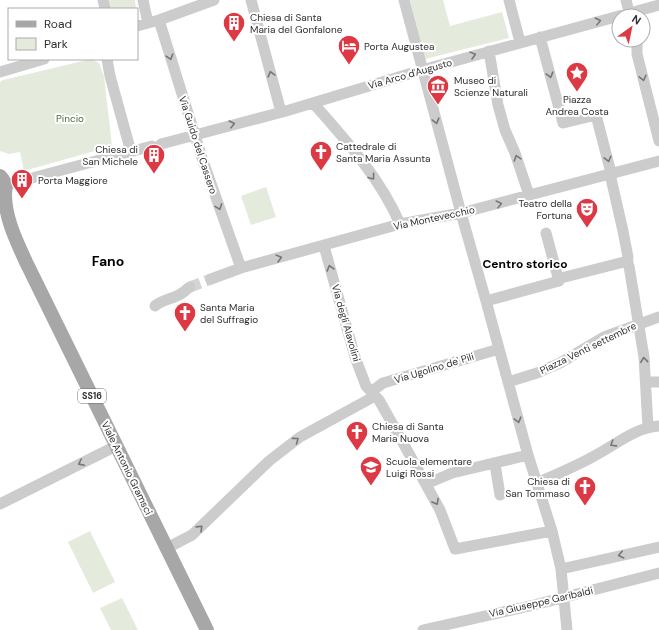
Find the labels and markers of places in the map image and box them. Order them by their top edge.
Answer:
building icon: Chiesa di Santa Maria del Gonfalone [221,10,247,43]
place label: Chiesa di Santa Maria del Gonfalone [250,11,343,36]
hotel icon: Porta Augustea [336,33,362,66]
place label: Porta Augustea [364,40,434,53]
place icon: Piazza Andrea Costa [564,60,590,93]
museum icon: Museo di Scienze Naturali [425,73,451,106]
place label: Museo di Scienze Naturali [454,74,528,99]
place label: Piazza Andrea Costa [545,93,609,118]
church icon: Cattedrale di Santa Maria Assunta [308,139,334,172]
place label: Cattedrale di Santa Maria Assunta [336,140,431,165]
building icon: Chiesa di San Michele [141,142,167,175]
place label: Chiesa di San Michele [82,143,138,168]
building icon: Porta Maggiore [9,167,35,200]
place label: Porta Maggiore [38,174,108,187]
theatre icon: Teatro della Fortuna [574,196,600,229]
place label: Teatro della Fortuna [518,197,572,222]
church icon: Santa Maria del Suffragio [172,300,198,333]
place label: Santa Maria del Suffragio [200,301,258,326]
church icon: Chiesa di Santa Maria Nuova [344,419,370,452]
place label: Chiesa di Santa Maria Nuova [372,420,444,445]
school or university icon: Scuola elementare Luigi Rossi [358,454,384,487]
place label: Scuola elementare Luigi Rossi [386,455,472,480]
church icon: Chiesa di San Tommaso [572,474,598,507]
place label: Chiesa di San Tommaso [506,475,570,500]

